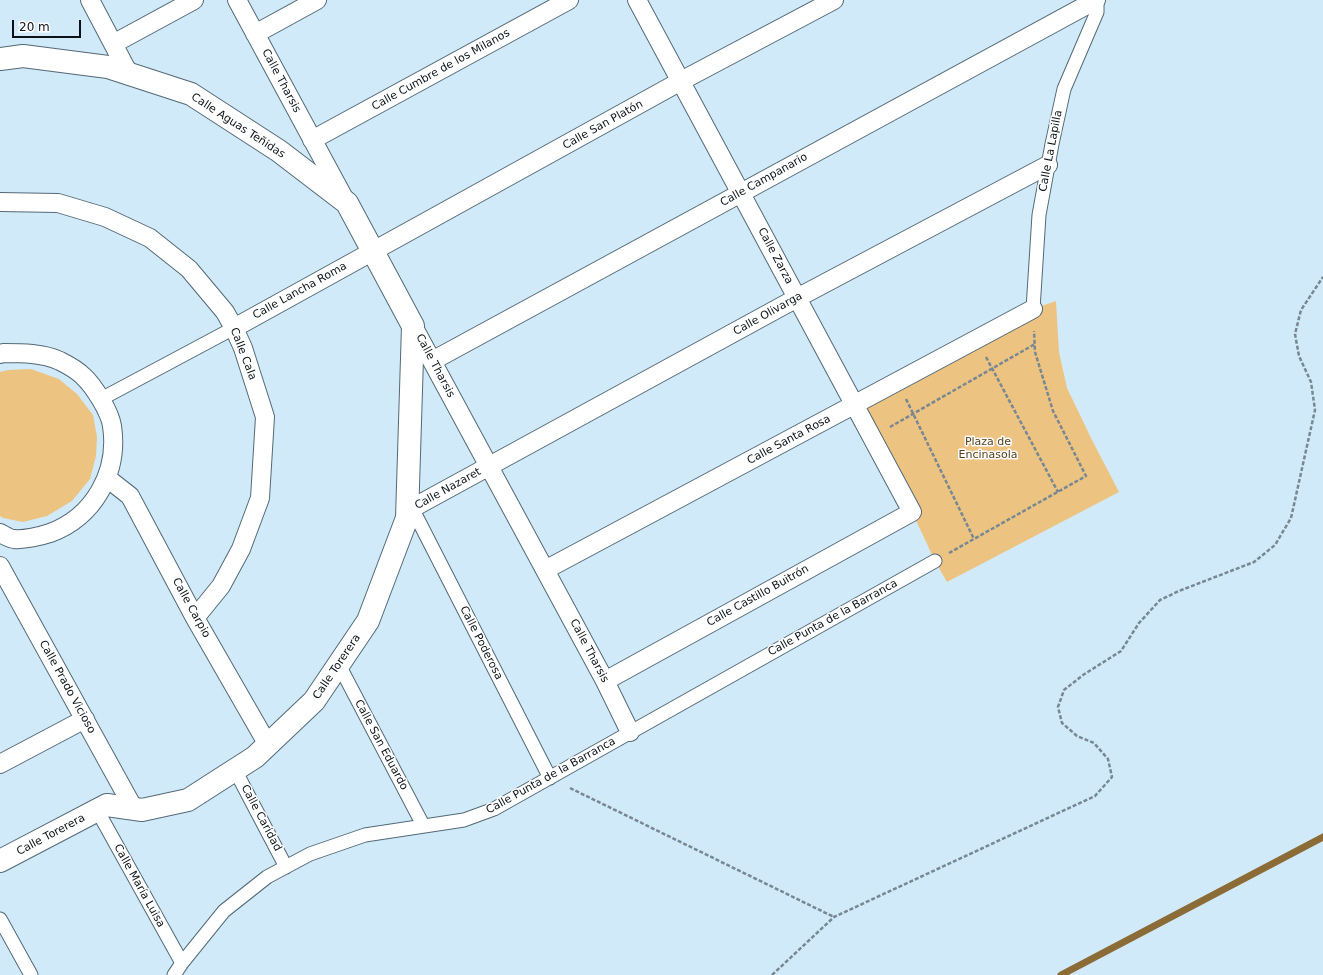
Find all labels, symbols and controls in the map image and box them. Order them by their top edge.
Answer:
scale bar [14,12,83,38]
text: 20 m [19,20,50,34]
street label: Calle Cumbre de los Milanos [370,26,512,114]
street label: Calle Tharsis [259,47,303,115]
street label: Calle Aguas Teñidas [189,91,287,161]
street label: Calle San Platón [561,98,645,152]
street label: Calle La Lapilla [1037,109,1065,193]
street label: Calle Campanario [718,151,810,209]
street label: Calle Zarza [755,225,795,287]
street label: Calle Lancha Roma [251,260,349,322]
street label: Calle Olivarga [731,290,805,338]
street label: Calle Cala [227,326,259,382]
street label: Calle Tharsis [413,332,457,400]
street label: Calle Santa Rosa [745,412,833,468]
park label: Plaza de Encinasola [959,435,1017,461]
street label: Calle Nazaret [413,465,483,513]
street label: Calle Castillo Buitrón [705,562,811,630]
street label: Calle Carpio [169,576,213,640]
street label: Calle Punta de la Barranca [766,577,900,659]
street label: Calle Poderosa [457,604,505,682]
street label: Calle Tharsis [567,617,611,685]
street label: Calle Torerera [310,632,364,702]
street label: Calle Prado Vicioso [36,638,98,736]
street label: Calle San Eduardo [352,697,410,793]
street label: Calle Punta de la Barranca [484,735,618,817]
street label: Calle Caridad [238,782,284,854]
street label: Calle Torerera [14,811,88,859]
street label: Calle María Luisa [111,842,167,930]

